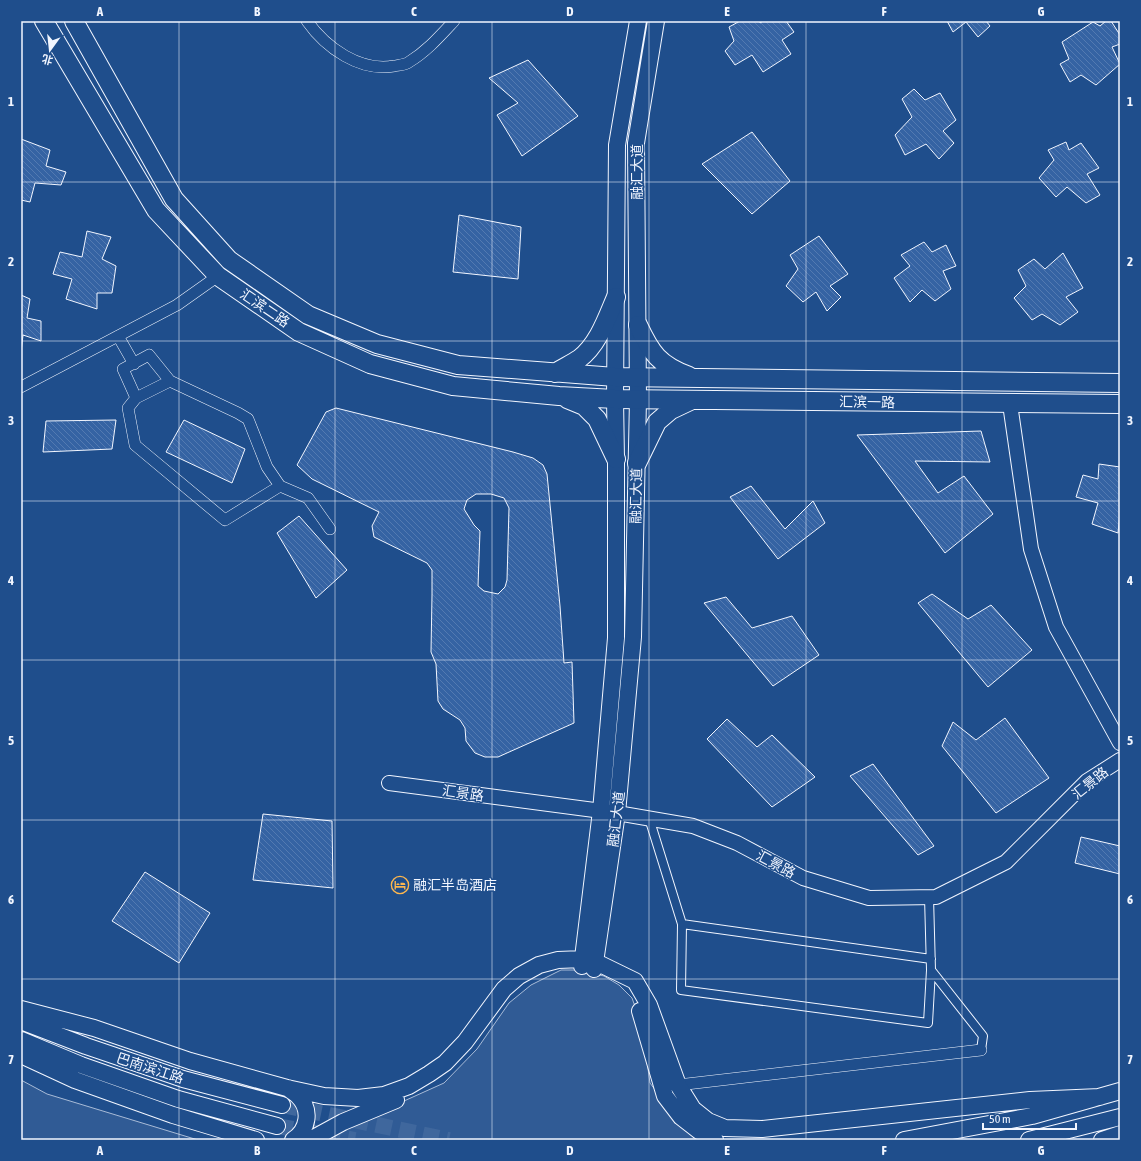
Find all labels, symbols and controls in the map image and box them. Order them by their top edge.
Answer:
text: A [96,4,104,19]
text: B [254,4,261,19]
text: C [411,4,417,19]
text: D [566,4,574,19]
text: E [724,4,730,19]
text: F [881,4,887,19]
text: G [1038,4,1045,19]
north arrow [30,30,70,70]
text: 北 [41,52,54,67]
text: 1 [8,94,14,109]
text: 1 [1127,94,1133,109]
street label: 融汇大道 [629,144,645,200]
text: 2 [8,254,14,269]
text: 2 [1127,254,1133,269]
street label: 汇滨二路 [237,286,293,330]
street label: 汇滨一路 [839,394,895,410]
text: 3 [8,413,14,428]
text: 3 [1127,413,1133,428]
street label: 融汇大道 [628,468,644,524]
text: 4 [7,573,14,588]
text: 4 [1126,573,1133,588]
text: 5 [8,733,14,748]
text: 5 [1127,733,1133,748]
street label: 汇景路 [1069,764,1111,802]
street label: 汇景路 [441,782,485,804]
street label: 融汇大道 [605,790,627,848]
street label: 汇景路 [754,847,798,881]
hotel icon: 融汇半岛酒店 [390,875,410,895]
place label: 融汇半岛酒店 [413,877,497,893]
text: 6 [8,892,14,907]
text: 6 [1127,892,1133,907]
street label: 巴南滨江路 [114,1050,186,1086]
text: 7 [8,1052,14,1067]
text: 7 [1127,1052,1133,1067]
scale bar [983,1105,1076,1131]
text: 50 m [989,1112,1011,1126]
text: A [96,1143,104,1158]
text: B [254,1143,261,1158]
text: C [411,1143,417,1158]
text: D [566,1143,574,1158]
text: E [724,1143,730,1158]
text: F [881,1143,887,1158]
text: G [1038,1143,1045,1158]

